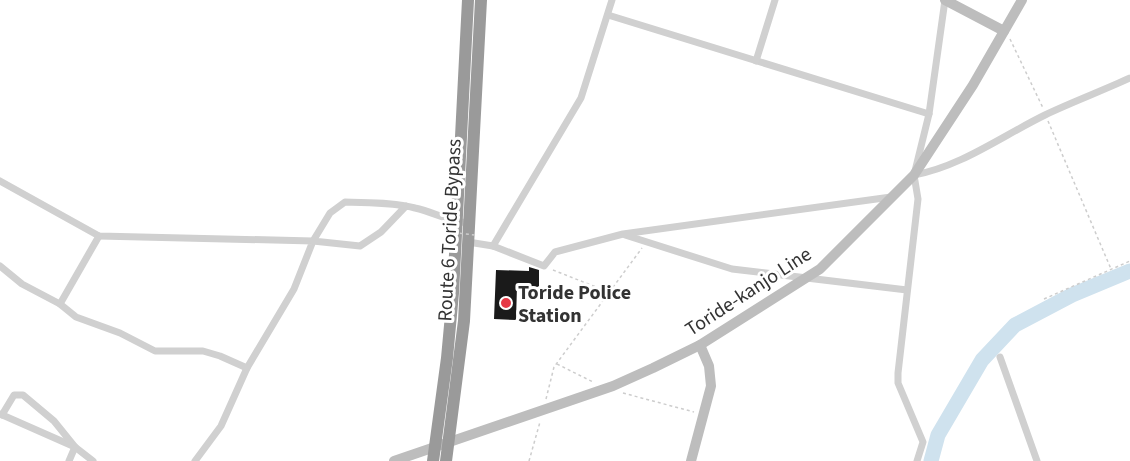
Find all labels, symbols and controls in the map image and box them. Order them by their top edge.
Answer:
street label: Route 6 Toride Bypass [431,138,469,322]
street label: Toride-kanjo Line [680,240,817,343]
place label: Toride Police Station [518,279,631,330]
marker: Toride Police Station [499,296,513,310]

